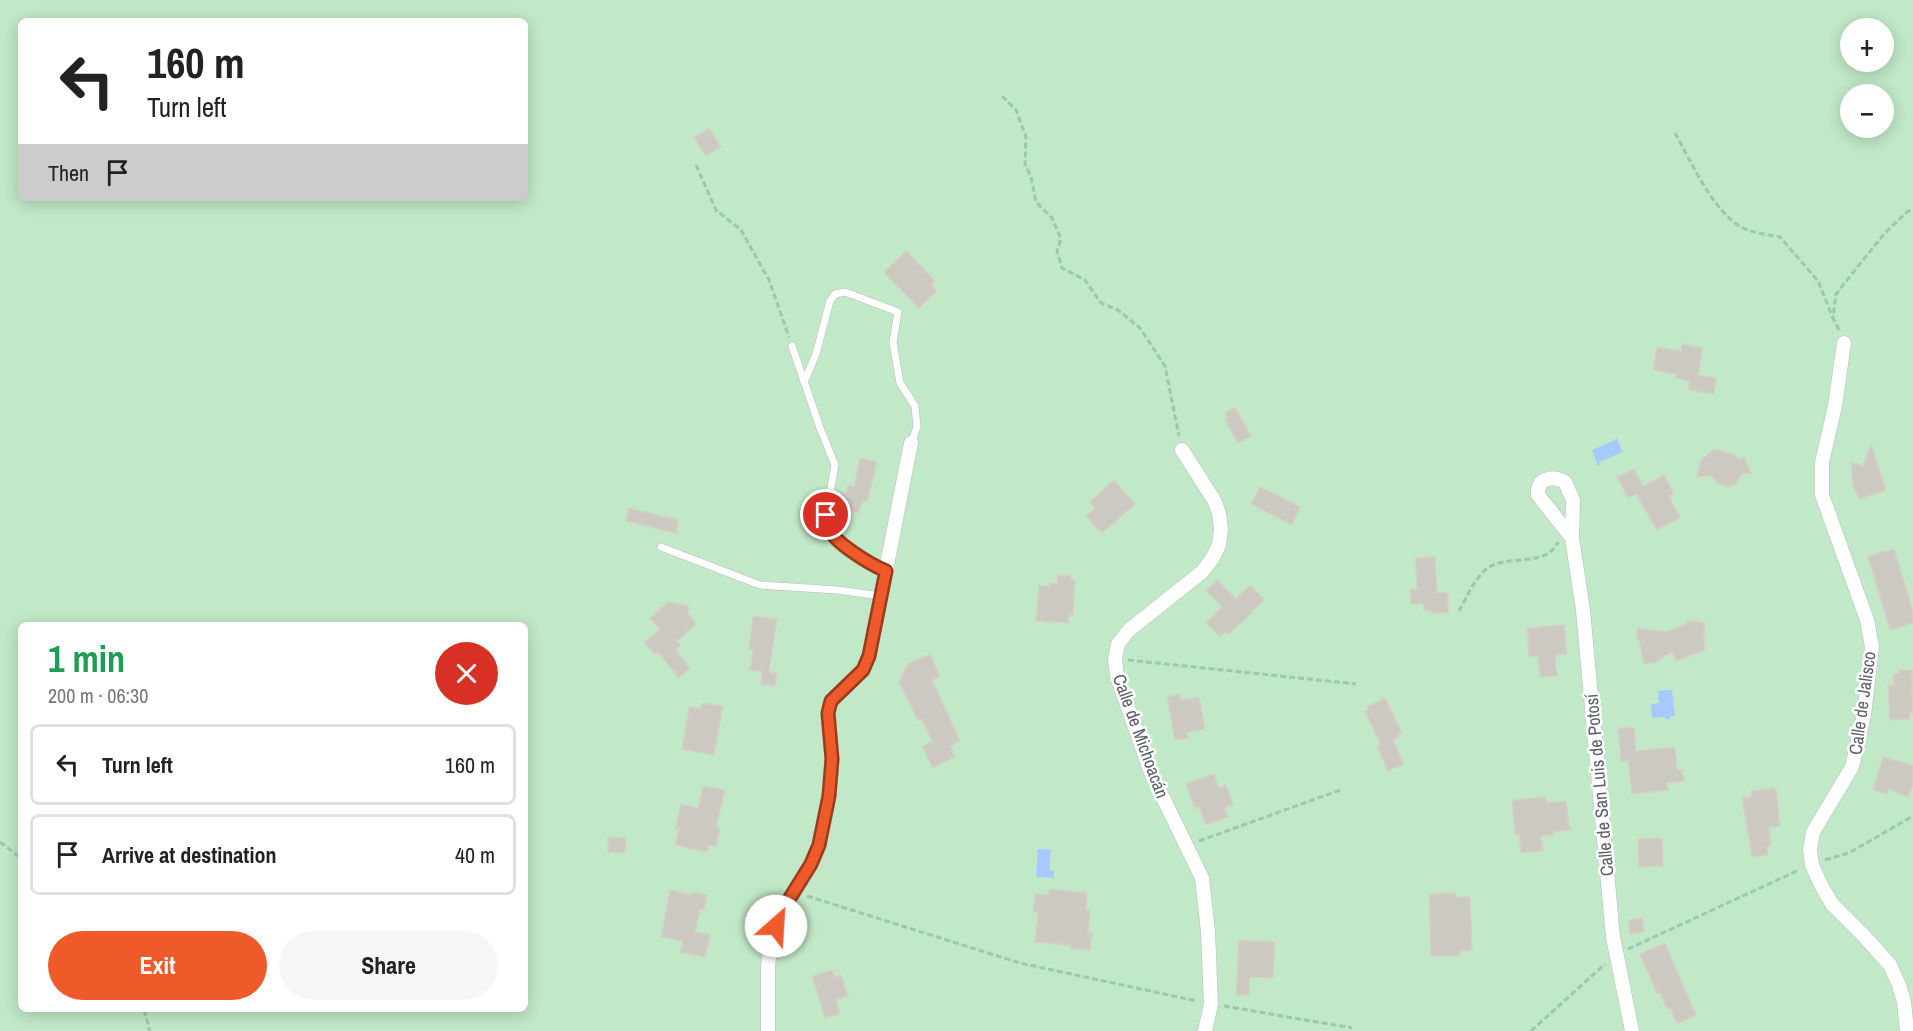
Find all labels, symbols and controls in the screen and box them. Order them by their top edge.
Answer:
map controls [1840,18,1894,138]
button: + [1840,18,1894,72]
text: 160 m [147,35,245,91]
icon: left [48,42,126,120]
button: − [1840,84,1894,138]
text: Turn left [147,89,226,125]
icon: arrive [101,156,134,189]
text: Then [48,158,89,188]
pin [800,489,851,540]
icon: arrive [809,498,842,531]
text: 1 min [48,635,125,683]
button: close [435,642,498,705]
street label: Calle de Jalisco [1842,650,1882,756]
street label: Calle de Michoacán [1107,670,1175,802]
text: 200 m · 06:30 [48,682,148,709]
street label: Calle de San Luis de Potosí [1578,692,1619,877]
icon: left [51,748,84,781]
text: Turn left [102,750,173,780]
text: 160 m [445,750,495,780]
icon: arrive [51,838,84,871]
text: Arrive at destination [102,840,276,870]
text: 40 m [455,840,495,870]
position arrow [744,894,808,958]
button: Exit [48,931,267,1000]
button: Share [279,931,498,1000]

